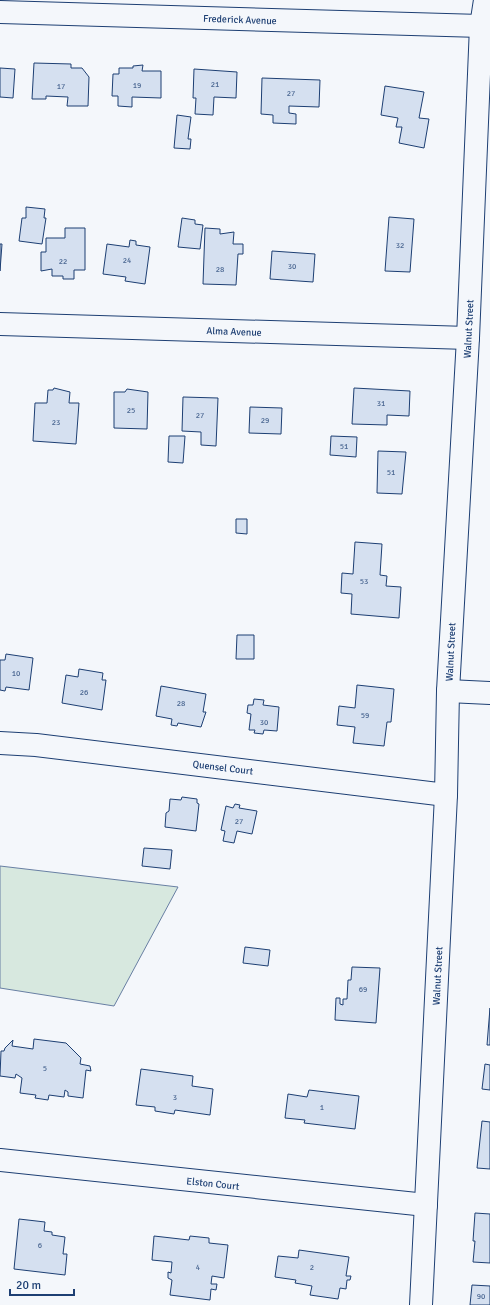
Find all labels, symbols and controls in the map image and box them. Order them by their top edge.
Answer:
street label: Frederick Avenue [203,13,277,27]
house number: 21 [211,79,219,89]
house number: 19 [133,80,141,90]
house number: 17 [57,81,65,91]
house number: 27 [287,88,295,98]
house number: 32 [396,240,404,250]
house number: 24 [123,255,132,265]
house number: 22 [59,256,67,266]
house number: 30 [288,261,296,271]
house number: 28 [216,264,224,274]
street label: Walnut Street [461,299,477,359]
street label: Alma Avenue [206,325,262,339]
house number: 31 [377,398,385,408]
house number: 25 [127,405,135,415]
house number: 27 [196,410,204,420]
house number: 29 [261,415,269,425]
house number: 23 [52,417,60,427]
house number: 51 [340,441,348,451]
house number: 51 [387,467,395,477]
house number: 53 [360,576,368,586]
street label: Walnut Street [443,622,459,682]
house number: 10 [12,668,20,678]
house number: 26 [80,687,88,697]
house number: 28 [177,698,185,708]
house number: 59 [361,710,369,720]
house number: 30 [260,717,268,727]
street label: Quensel Court [192,758,254,778]
house number: 27 [235,816,243,826]
street label: Walnut Street [430,946,446,1006]
house number: 69 [359,984,367,994]
house number: 5 [43,1063,47,1073]
house number: 3 [173,1092,177,1102]
house number: 1 [320,1102,324,1112]
street label: Elston Court [186,1175,240,1193]
house number: 6 [38,1240,42,1250]
house number: 4 [196,1262,201,1272]
house number: 2 [310,1262,314,1272]
scale bar [10,1271,74,1297]
text: 20 m [16,1278,41,1293]
house number: 90 [477,1291,485,1301]

